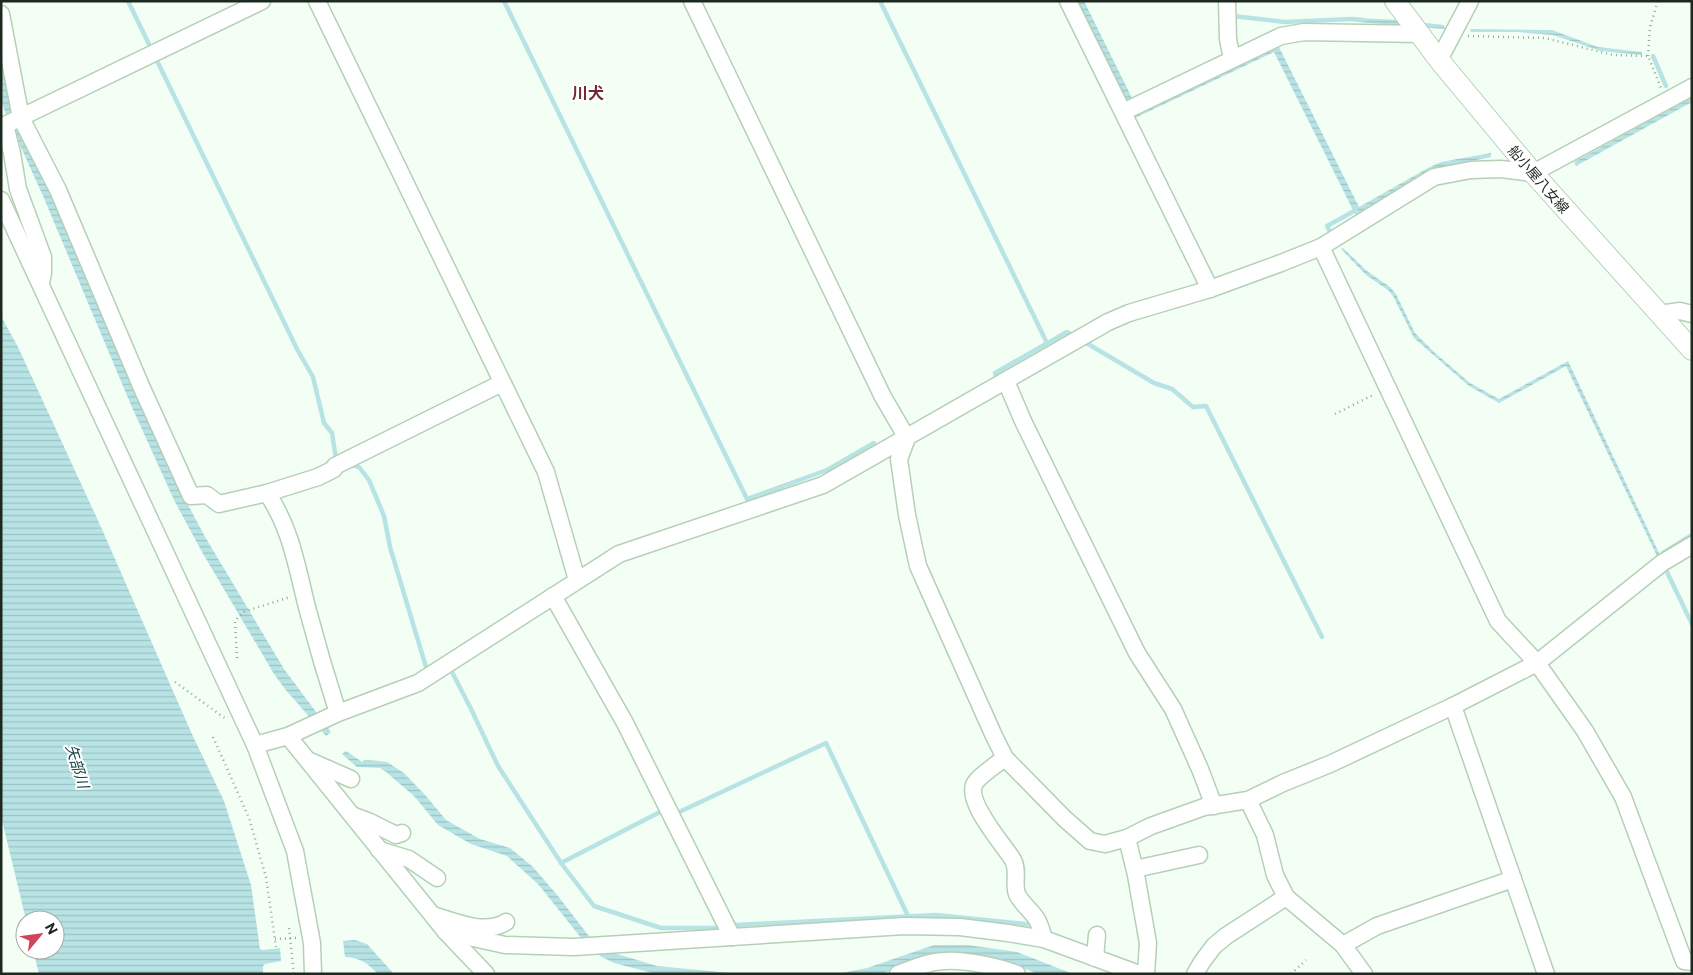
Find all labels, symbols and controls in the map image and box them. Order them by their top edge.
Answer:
district label: 川犬 [572,83,604,102]
street label: 船小屋八女線 [1505,142,1573,216]
water label: 矢部川 [63,742,94,792]
north arrow [15,910,65,960]
text: N [42,920,62,937]

